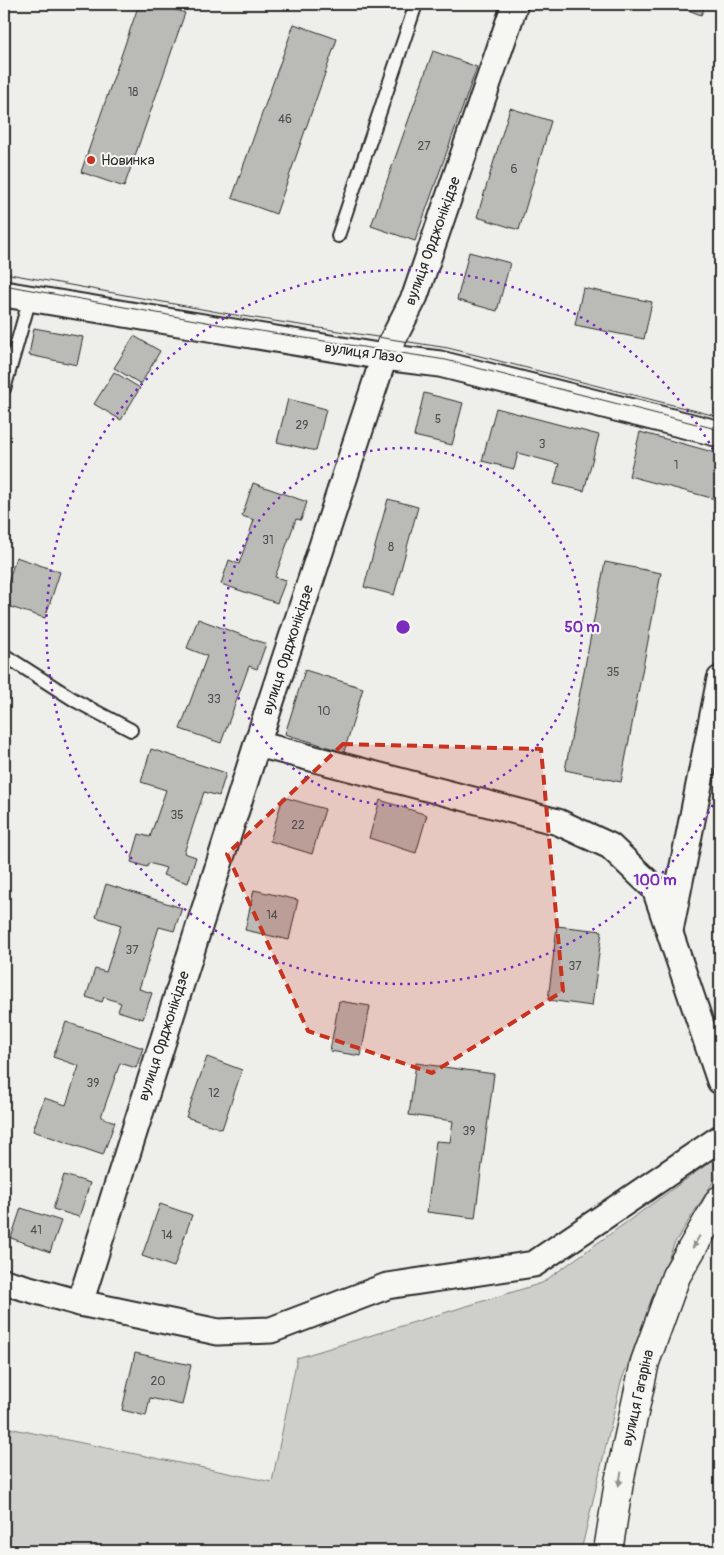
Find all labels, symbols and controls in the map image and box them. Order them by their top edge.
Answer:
house number: 18 [128,85,138,100]
house number: 46 [278,112,292,127]
house number: 27 [417,139,431,154]
place label: Новинка [101,151,155,170]
marker: Новинка [85,154,97,166]
house number: 6 [511,162,518,177]
street label: вулиця Орджонікідзе [401,174,465,308]
street label: вулиця Лазо [323,338,405,368]
house number: 5 [435,412,441,427]
house number: 29 [296,418,308,433]
house number: 3 [539,437,546,452]
house number: 1 [674,458,678,473]
house number: 31 [262,533,274,548]
house number: 8 [388,540,394,555]
street label: вулиця Орджонікідзе [258,582,318,717]
centre of rings [394,618,412,636]
text: 50 m [565,618,599,637]
house number: 35 [606,665,620,680]
house number: 33 [207,692,221,707]
house number: 10 [318,704,330,719]
house number: 35 [170,808,184,823]
house number: 22 [291,818,305,833]
text: 100 m [634,871,676,890]
house number: 14 [266,908,278,923]
house number: 37 [125,943,139,958]
house number: 37 [568,959,582,974]
street label: вулиця Орджонікідзе [134,968,194,1103]
house number: 39 [87,1076,99,1091]
house number: 12 [208,1086,220,1101]
house number: 39 [463,1124,475,1139]
house number: 41 [30,1223,42,1238]
house number: 14 [161,1228,173,1243]
one-way arrow [691,1236,700,1249]
street label: вулиця Гагаріна [618,1348,658,1448]
house number: 20 [151,1374,165,1389]
one-way arrow [616,1471,624,1487]

